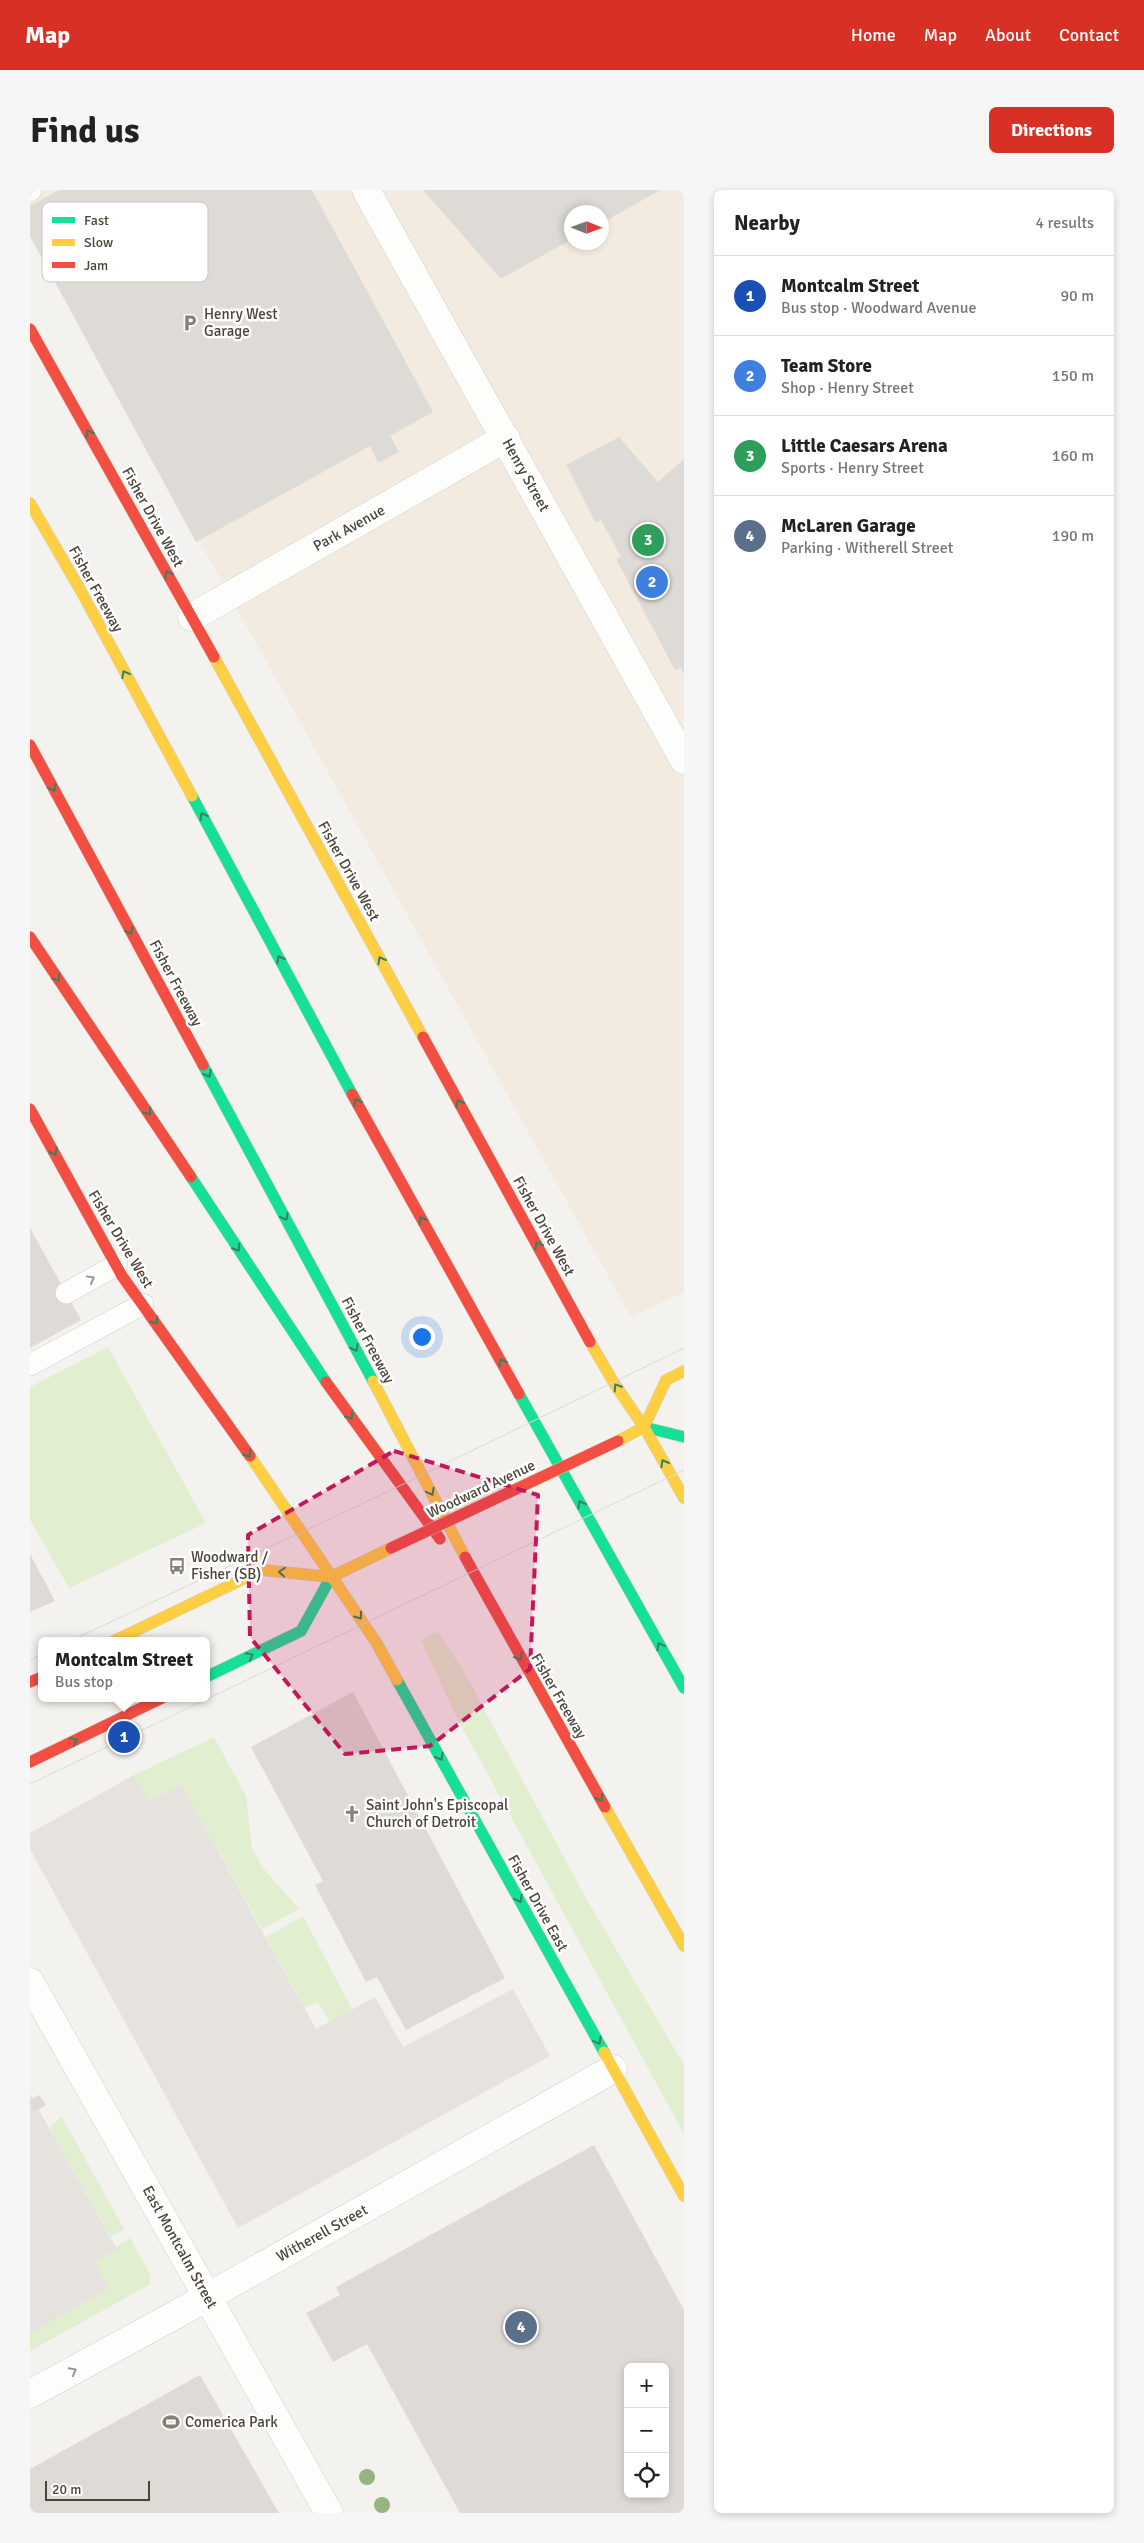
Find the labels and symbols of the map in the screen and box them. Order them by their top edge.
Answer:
legend [42,202,208,282]
north arrow [564,205,609,250]
text: Fast [84,212,109,229]
text: Slow [84,234,113,251]
text: Jam [84,257,108,274]
place label: Henry West Garage [204,305,278,340]
parking icon: Henry West Garage [180,313,200,333]
one-way arrow [85,429,95,438]
street label: Henry Street [498,435,554,515]
street label: Fisher Drive West [118,464,188,570]
street label: Park Avenue [310,501,388,555]
pin: 3 [632,521,664,559]
street label: Fisher Freeway [65,543,127,635]
pin: 2 [636,563,668,601]
one-way arrow [165,571,175,580]
one-way arrow [121,670,131,679]
one-way arrow [47,782,57,791]
one-way arrow [199,813,209,822]
street label: Fisher Drive West [314,818,384,924]
one-way arrow [124,925,134,934]
street label: Fisher Freeway [146,937,206,1029]
one-way arrow [276,956,286,965]
one-way arrow [377,957,387,966]
one-way arrow [51,972,60,981]
one-way arrow [202,1068,212,1077]
one-way arrow [353,1099,363,1108]
one-way arrow [456,1099,466,1108]
one-way arrow [142,1107,151,1116]
one-way arrow [47,1147,57,1156]
street label: Fisher Drive West [509,1173,579,1279]
street label: Fisher Drive West [85,1187,157,1291]
one-way arrow [279,1211,289,1220]
one-way arrow [419,1217,429,1226]
one-way arrow [534,1241,544,1250]
one-way arrow [231,1243,240,1252]
one-way arrow [86,1275,95,1285]
street label: Fisher Freeway [338,1294,398,1386]
one-way arrow [149,1315,158,1325]
your location [409,1324,435,1350]
one-way arrow [349,1343,359,1352]
one-way arrow [498,1358,508,1367]
one-way arrow [613,1383,623,1392]
one-way arrow [344,1410,353,1420]
one-way arrow [242,1448,251,1458]
street label: Woodward Avenue [424,1456,538,1522]
one-way arrow [660,1459,670,1468]
one-way arrow [425,1487,435,1496]
one-way arrow [577,1500,587,1509]
place label: Woodward / Fisher (SB) [191,1548,269,1583]
bus stop icon: Woodward / Fisher (SB) [167,1556,187,1576]
one-way arrow [278,1567,286,1578]
one-way arrow [354,1610,362,1619]
one-way arrow [656,1642,666,1651]
street label: Fisher Freeway [527,1650,591,1742]
one-way arrow [513,1651,523,1660]
one-way arrow [245,1652,254,1662]
pin: 1 [108,1718,140,1756]
one-way arrow [69,1736,78,1747]
one-way arrow [434,1752,444,1761]
one-way arrow [593,1793,603,1802]
place label: Saint John's Episcopal Church of Detroit [366,1796,508,1831]
church icon: Saint John's Episcopal Church of Detroit [342,1804,362,1824]
street label: Fisher Drive East [504,1852,572,1954]
one-way arrow [513,1894,523,1903]
one-way arrow [592,2036,602,2045]
street label: East Montcalm Street [139,2182,221,2312]
street label: Witherell Street [273,2201,371,2265]
pin: 4 [505,2308,537,2346]
one-way arrow [68,2367,77,2377]
sports icon: Comerica Park [161,2412,181,2432]
place label: Comerica Park [185,2413,278,2431]
scale bar [45,2478,150,2501]

